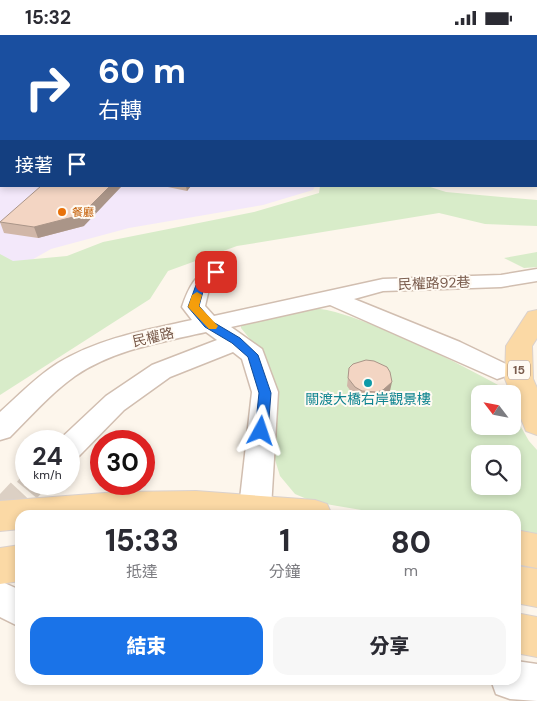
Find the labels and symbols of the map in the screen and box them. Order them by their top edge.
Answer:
place label: 餐廳 [72,205,94,219]
marker: 餐廳 [56,206,68,218]
pin [195,251,237,293]
street label: 民權路92巷 [397,273,471,293]
street label: 民權路 [131,324,175,350]
road number: 15 [508,361,530,379]
marker: 關渡大橋右岸觀景樓 [362,377,374,389]
north arrow [471,385,521,435]
place label: 關渡大橋右岸觀景樓 [305,390,431,408]
position arrow [234,404,286,456]
speed limit sign: 30 [90,430,155,495]

